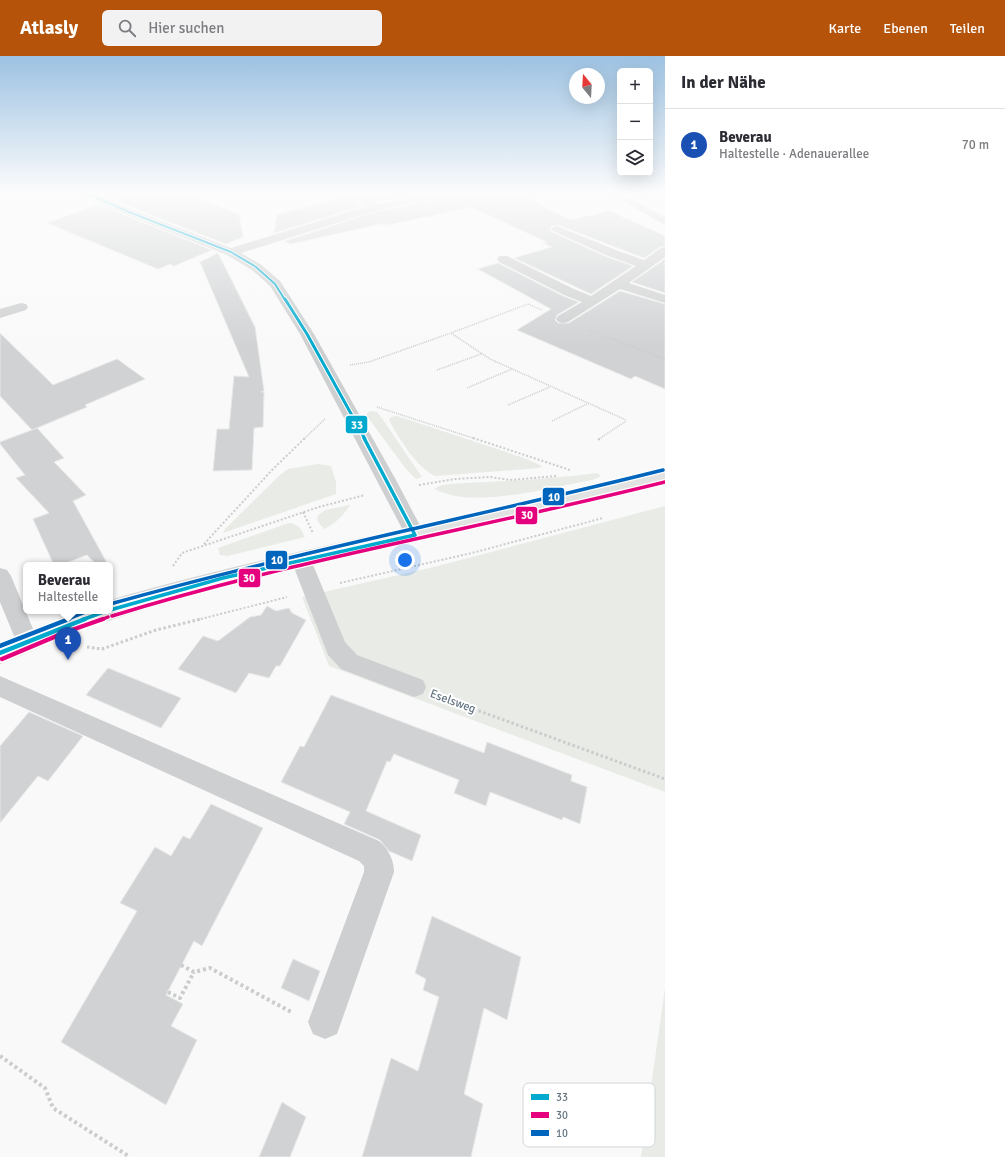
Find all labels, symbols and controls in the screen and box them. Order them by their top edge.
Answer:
search box [102,10,382,46]
text: Atlasly [20,16,78,40]
icon: search [116,17,138,39]
text: Hier suchen [148,19,224,37]
text: Karte [829,20,861,37]
text: Ebenen [883,20,928,37]
text: Teilen [950,20,985,37]
north arrow [569,68,605,104]
map controls [617,68,653,176]
button: + [617,68,653,104]
text: In der Nähe [681,72,766,93]
button: − [617,104,653,140]
text: Beverau [719,128,772,146]
text: 1 [690,137,698,153]
text: 70 m [962,137,989,153]
button: layers [617,140,653,176]
text: Haltestelle · Adenauerallee [719,146,869,162]
line badge: 33 [345,415,368,434]
text: 33 [351,419,363,432]
line badge: 10 [542,487,565,506]
text: 10 [548,491,560,504]
line badge: 30 [515,506,538,525]
text: 30 [521,509,533,522]
line badge: 10 [265,550,288,570]
your location [395,550,415,570]
text: 10 [271,554,283,567]
popup [23,562,113,614]
line badge: 30 [238,568,261,588]
text: Beverau [38,571,91,589]
text: 30 [243,572,255,585]
text: Haltestelle [38,589,98,605]
pin: 1 [55,627,81,660]
street label: Eselsweg [428,686,478,717]
legend [523,1083,655,1147]
text: 33 [556,1091,568,1104]
text: 30 [556,1109,568,1122]
text: 10 [556,1127,568,1140]

